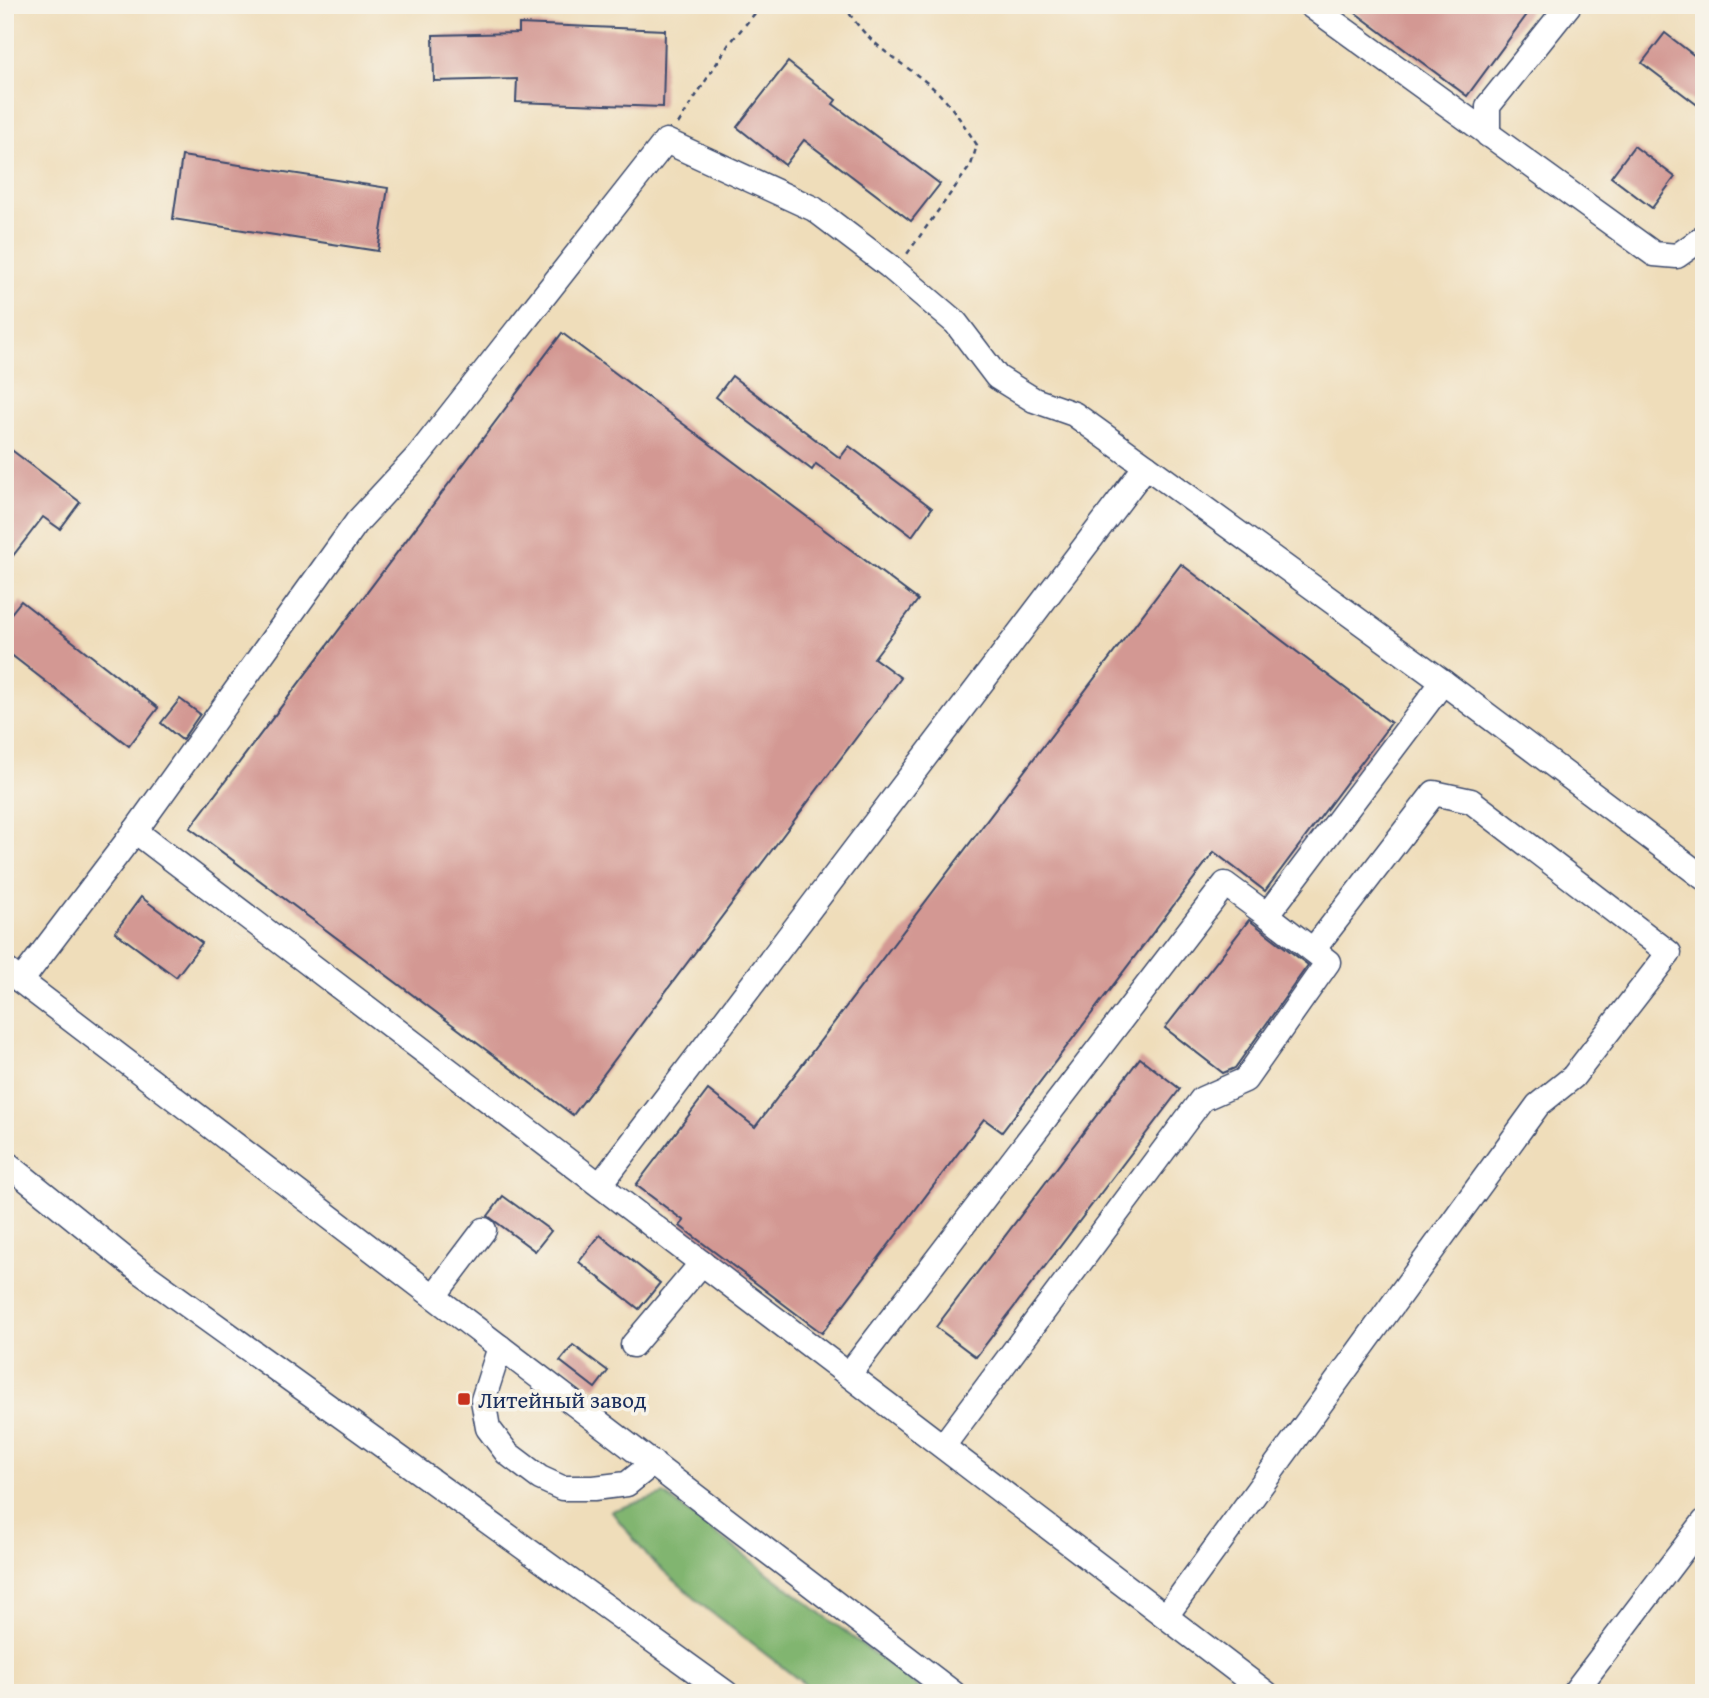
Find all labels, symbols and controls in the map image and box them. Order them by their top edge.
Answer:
place label: Литейный завод [478,1383,647,1416]
marker: Литейный завод [456,1391,472,1407]

